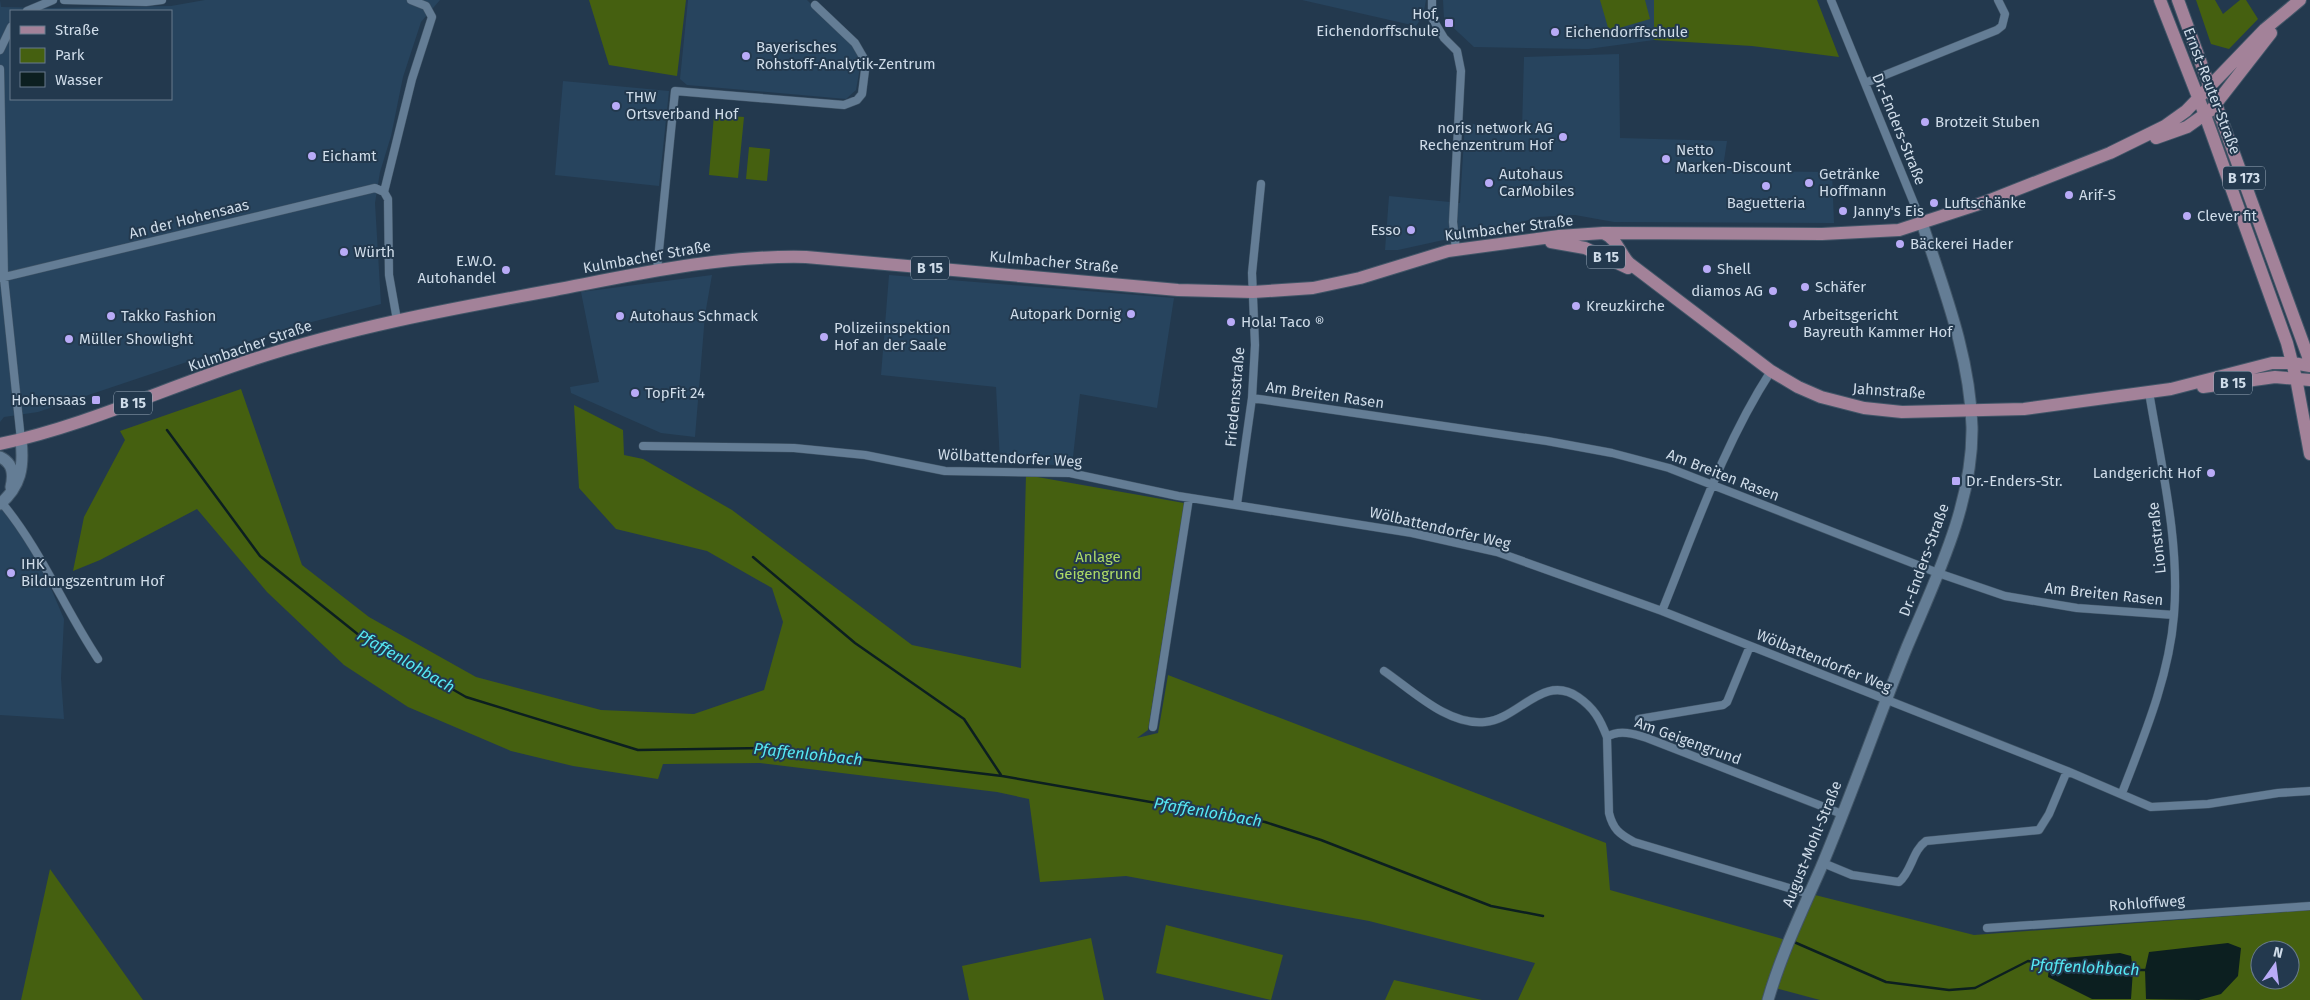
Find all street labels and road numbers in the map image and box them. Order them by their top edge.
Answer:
street label: Ernst-Reuter-Straße [2180,25,2244,157]
street label: Dr.-Enders-Straße [1868,71,1930,187]
road number: B 173 [2223,167,2265,190]
street label: An der Hohensaas [127,195,251,243]
street label: Kulmbacher Straße [1444,211,1574,245]
street label: Kulmbacher Straße [582,237,712,277]
road number: B 15 [1587,246,1625,268]
street label: Kulmbacher Straße [989,247,1119,277]
road number: B 15 [911,256,949,280]
street label: Kulmbacher Straße [186,316,314,376]
street label: Friedensstraße [1222,346,1248,448]
road number: B 15 [2214,372,2252,394]
street label: Am Breiten Rasen [1265,378,1385,412]
street label: Jahnstraße [1852,379,1926,403]
road number: B 15 [114,392,152,414]
street label: Wölbattendorfer Weg [937,445,1083,471]
street label: Am Breiten Rasen [1664,445,1782,505]
street label: Dr.-Enders-Straße [1895,501,1953,619]
street label: Lionstraße [2144,501,2170,575]
street label: Wölbattendorfer Weg [1368,503,1513,553]
street label: Am Breiten Rasen [2044,579,2164,609]
street label: Wölbattendorfer Weg [1754,626,1895,696]
street label: Am Geigengrund [1632,713,1744,769]
street label: August-Mohl-Straße [1778,778,1846,910]
street label: Rohloffweg [2108,891,2186,915]

